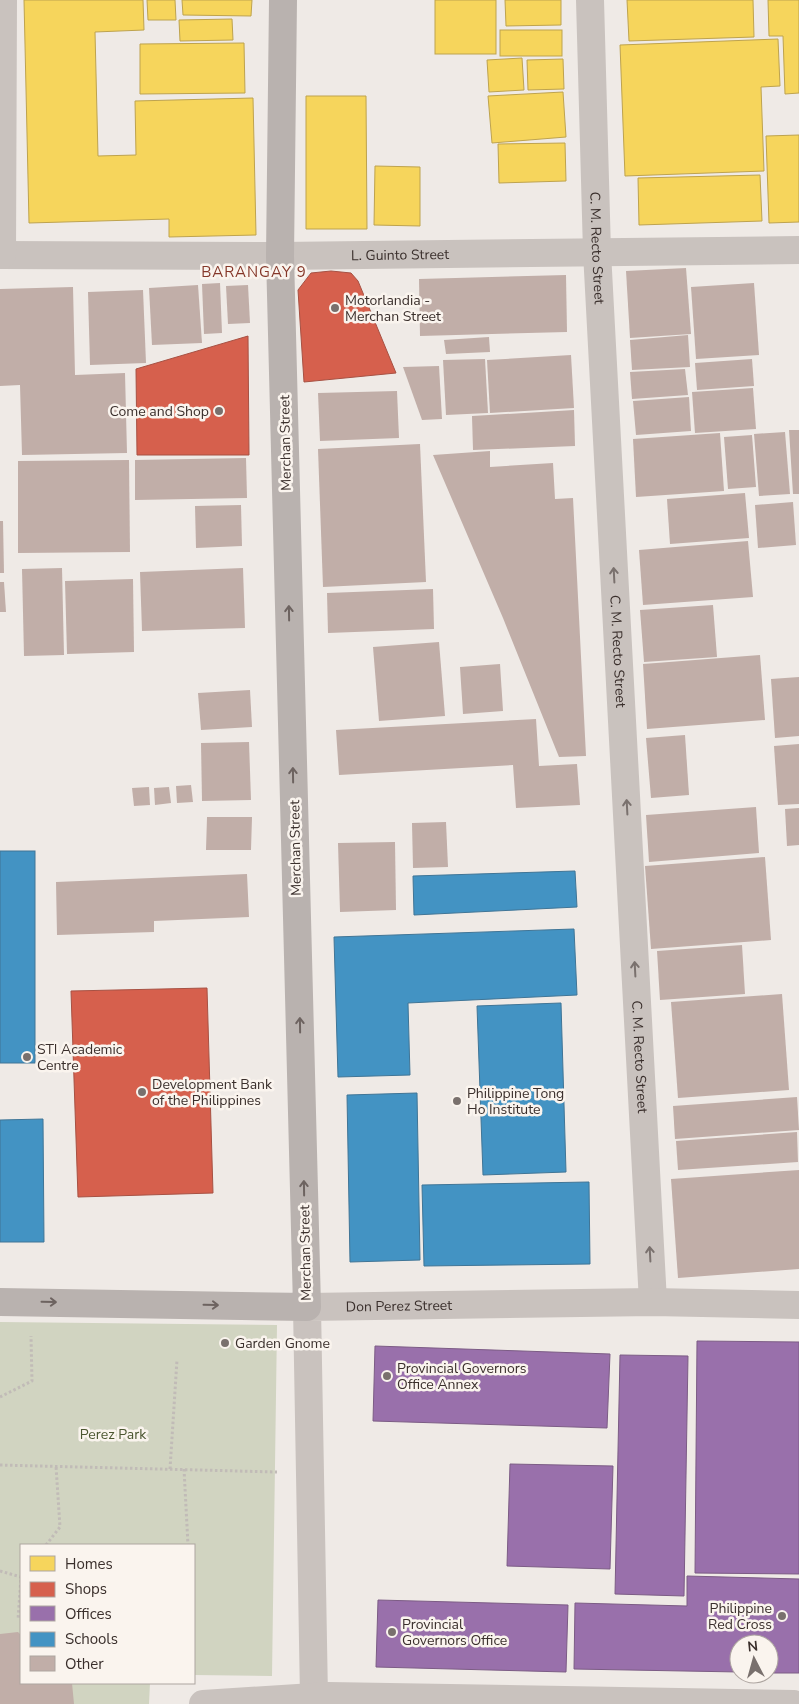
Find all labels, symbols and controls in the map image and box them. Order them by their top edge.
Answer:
street label: C. M. Recto Street [585,191,609,305]
street label: L. Guinto Street [351,245,449,265]
district label: BARANGAY 9 [201,262,307,282]
place label: Motorlandia - Merchan Street [345,291,441,326]
marker: Motorlandia - Merchan Street [329,302,341,314]
street label: Merchan Street [275,395,296,491]
place label: Come and Shop [110,402,209,421]
marker: Come and Shop [213,405,225,417]
one-way arrow [610,567,619,583]
street label: C. M. Recto Street [605,595,630,708]
one-way arrow [284,605,294,622]
one-way arrow [288,768,298,784]
one-way arrow [622,799,631,815]
street label: Merchan Street [285,800,306,896]
one-way arrow [631,961,640,977]
street label: C. M. Recto Street [627,1000,652,1114]
one-way arrow [295,1018,304,1034]
place label: STI Academic Centre [37,1040,123,1075]
marker: STI Academic Centre [21,1051,33,1063]
place label: Development Bank of the Philippines [152,1075,273,1110]
place label: Philippine Tong Ho Institute [467,1084,564,1119]
marker: Development Bank of the Philippines [136,1086,148,1098]
marker: Philippine Tong Ho Institute [451,1095,463,1107]
one-way arrow [299,1180,309,1196]
street label: Merchan Street [295,1205,316,1301]
one-way arrow [646,1246,655,1262]
street label: Don Perez Street [346,1296,452,1316]
one-way arrow [40,1297,56,1307]
one-way arrow [202,1300,219,1310]
place label: Garden Gnome [235,1334,330,1353]
marker: Garden Gnome [219,1337,231,1349]
place label: Provincial Governors Office Annex [397,1359,527,1394]
marker: Provincial Governors Office Annex [381,1370,393,1382]
park label: Perez Park [80,1425,147,1444]
legend [20,1544,195,1684]
text: Homes [65,1554,113,1574]
text: Shops [65,1579,107,1599]
place label: Philippine Red Cross [708,1599,772,1634]
text: Offices [65,1604,112,1624]
marker: Philippine Red Cross [776,1610,788,1622]
place label: Provincial Governors Office [402,1615,507,1650]
marker: Provincial Governors Office [386,1626,398,1638]
text: Schools [65,1629,118,1649]
north arrow [729,1634,779,1684]
text: N [746,1637,759,1657]
text: Other [65,1654,104,1674]

